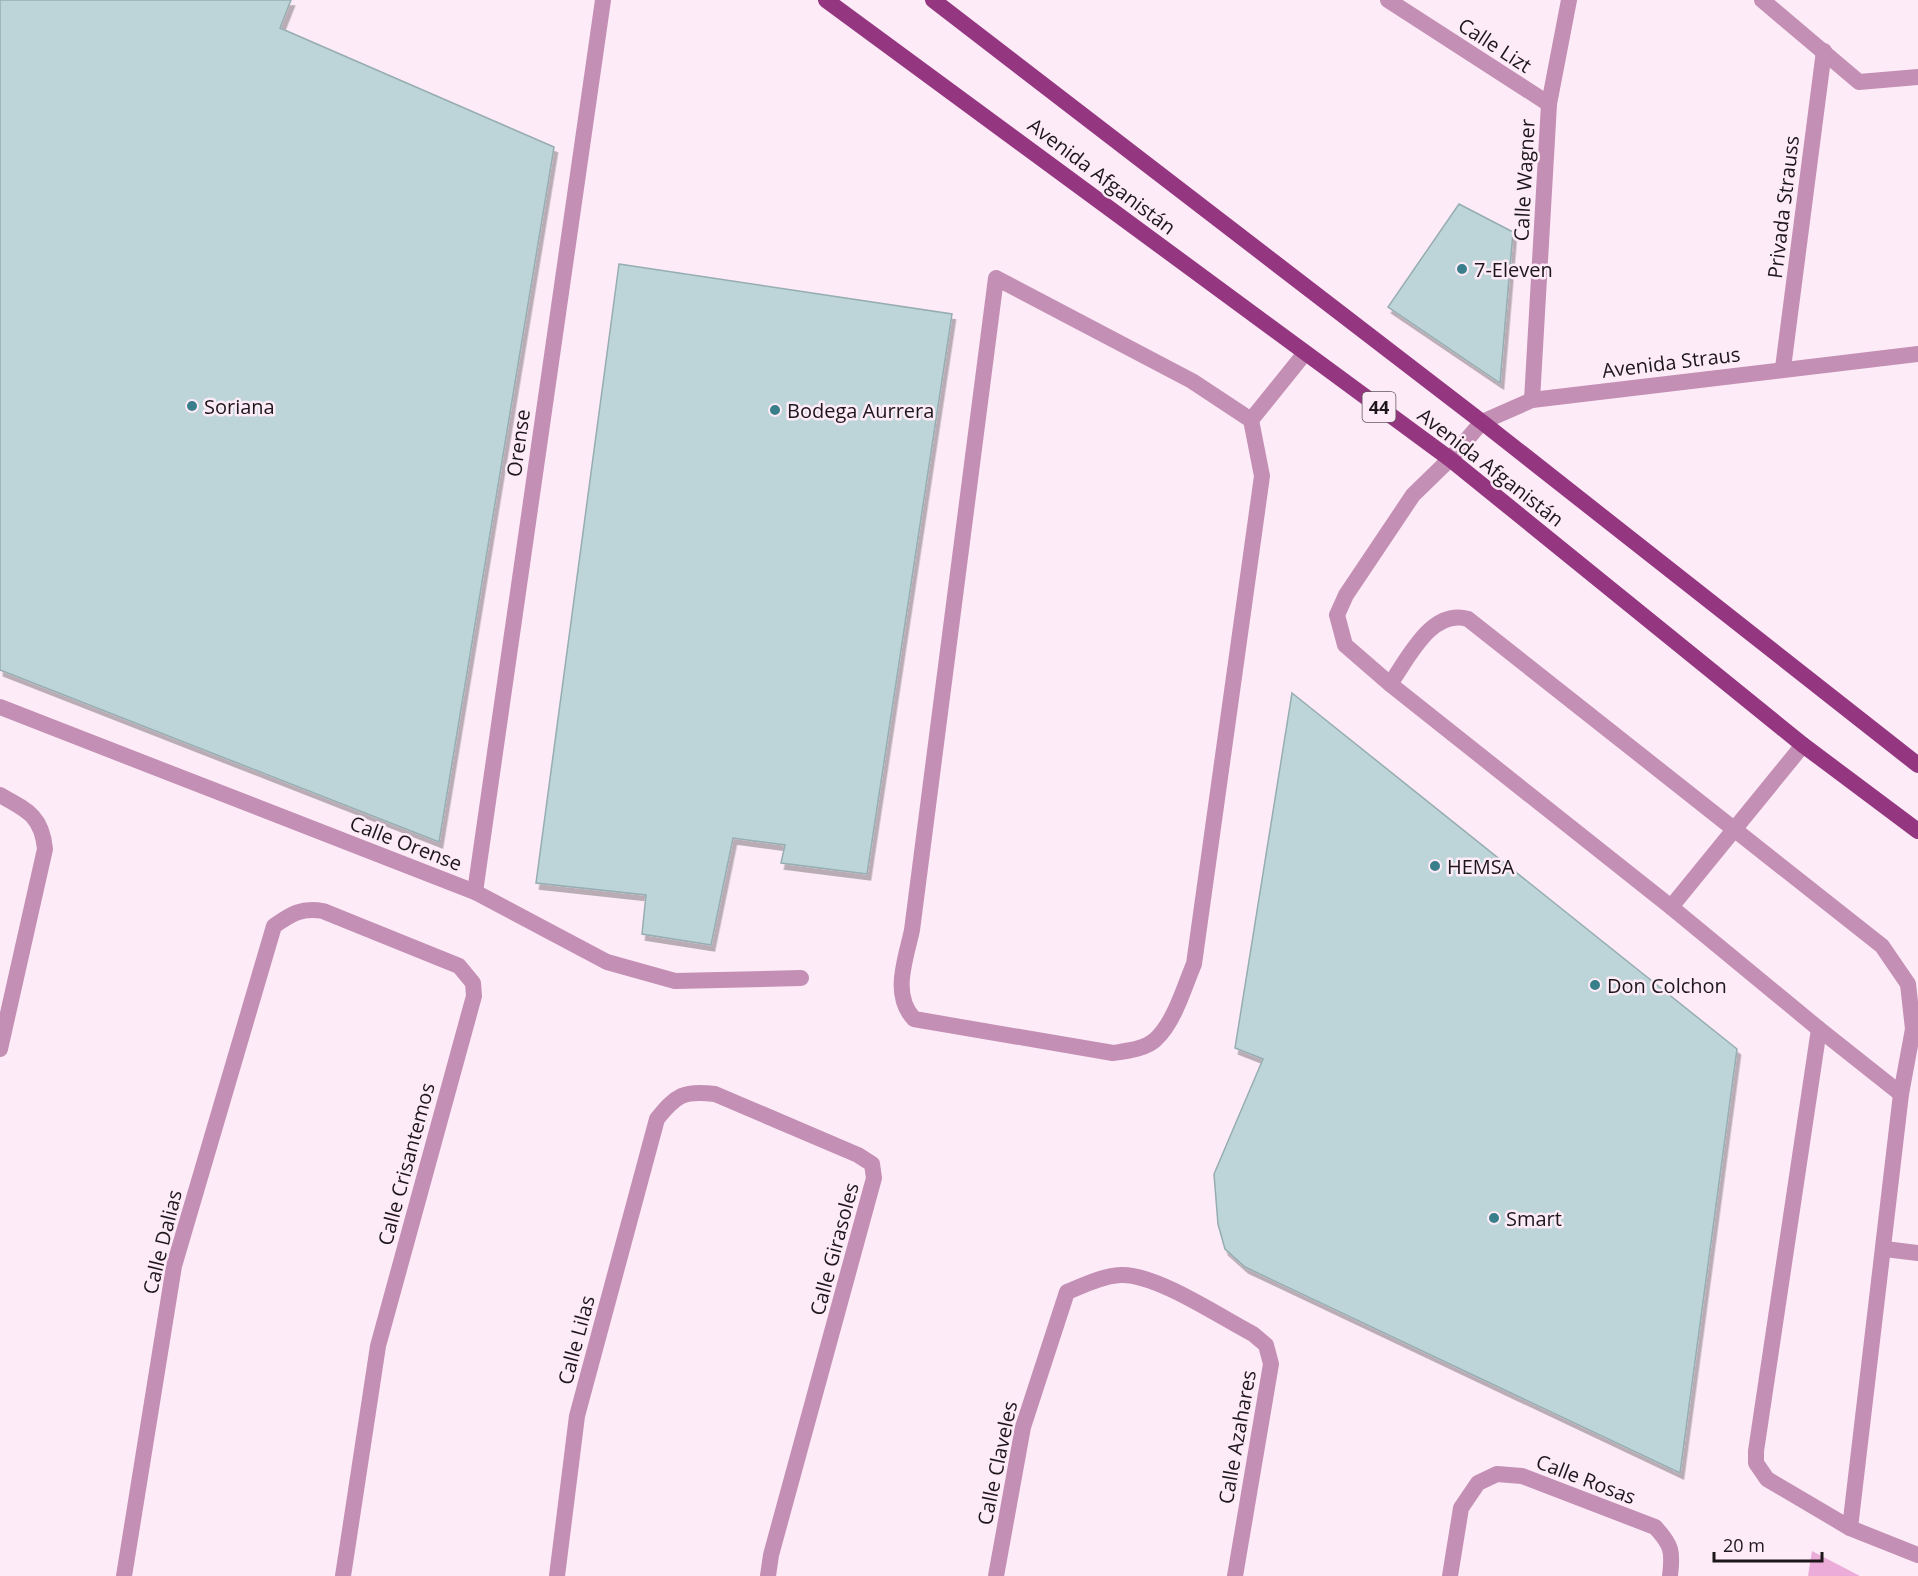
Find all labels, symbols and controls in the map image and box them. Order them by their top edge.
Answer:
street label: Calle Lizt [1453,11,1537,79]
street label: Avenida Afganistán [1023,112,1181,240]
street label: Calle Wagner [1507,118,1541,242]
street label: Privada Strauss [1761,134,1805,280]
place label: 7-Eleven [1474,256,1553,283]
marker: 7-Eleven [1455,262,1469,276]
street label: Avenida Straus [1600,340,1742,384]
road number: 44 [1362,392,1396,422]
place label: Soriana [204,393,275,420]
place label: Bodega Aurrera [787,397,934,424]
marker: Soriana [185,399,199,413]
street label: Avenida Afganistán [1412,401,1570,533]
marker: Bodega Aurrera [768,403,782,417]
street label: Orense [500,407,536,479]
street label: Calle Orense [346,809,466,877]
place label: HEMSA [1447,853,1515,880]
marker: HEMSA [1428,859,1442,873]
place label: Don Colchon [1607,972,1727,999]
marker: Don Colchon [1588,978,1602,992]
street label: Calle Crisantemos [371,1080,441,1248]
street label: Calle Girasoles [803,1180,865,1318]
street label: Calle Dalias [136,1187,188,1297]
place label: Smart [1506,1205,1562,1232]
marker: Smart [1487,1211,1501,1225]
street label: Calle Lilas [551,1292,601,1388]
street label: Calle Azahares [1212,1368,1262,1506]
street label: Calle Claveles [971,1399,1023,1527]
street label: Calle Rosas [1532,1448,1640,1510]
scale bar [1714,1525,1822,1563]
text: 20 m [1723,1533,1765,1557]

